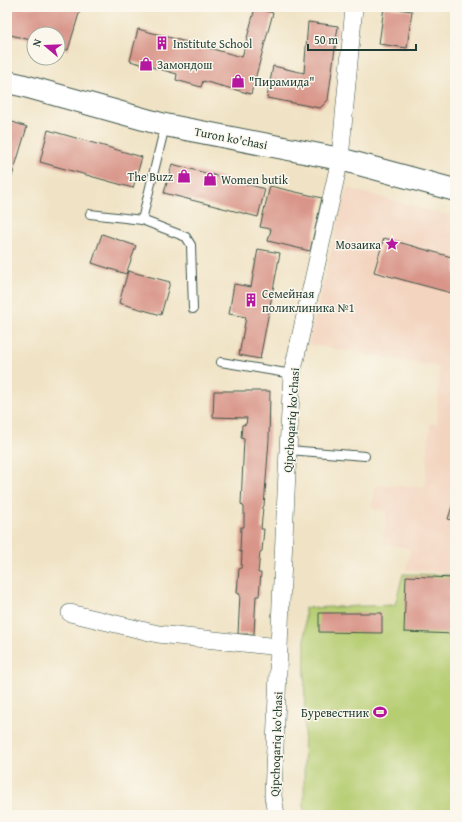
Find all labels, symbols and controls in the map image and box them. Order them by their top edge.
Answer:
north arrow [26,26,66,66]
scale bar [308,26,416,52]
text: 50 m [314,31,338,48]
building icon: Institute School [154,35,170,51]
place label: Institute School [173,35,253,52]
text: N [28,36,46,49]
shop icon: Замондош [138,56,154,72]
place label: Замондош [157,56,212,73]
shop icon: "Пирамида" [230,73,246,89]
place label: "Пирамида" [249,73,315,90]
street label: Turon ko'chasi [193,123,270,154]
place label: The Buzz [127,168,173,185]
shop icon: The Buzz [176,168,192,184]
shop icon: Women butik [202,171,218,187]
place label: Women butik [221,171,289,188]
place label: Мозаика [335,236,381,253]
place icon: Мозаика [384,236,400,252]
place label: Семейная поликлиника №1 [262,285,355,316]
building icon: Семейная поликлиника №1 [243,292,259,308]
street label: Qipchoqariq ko'chasi [279,366,303,473]
street label: Qipchoqariq ko'chasi [266,691,286,797]
place label: Буревестник [301,704,370,721]
sports icon: Буревестник [372,704,388,720]

